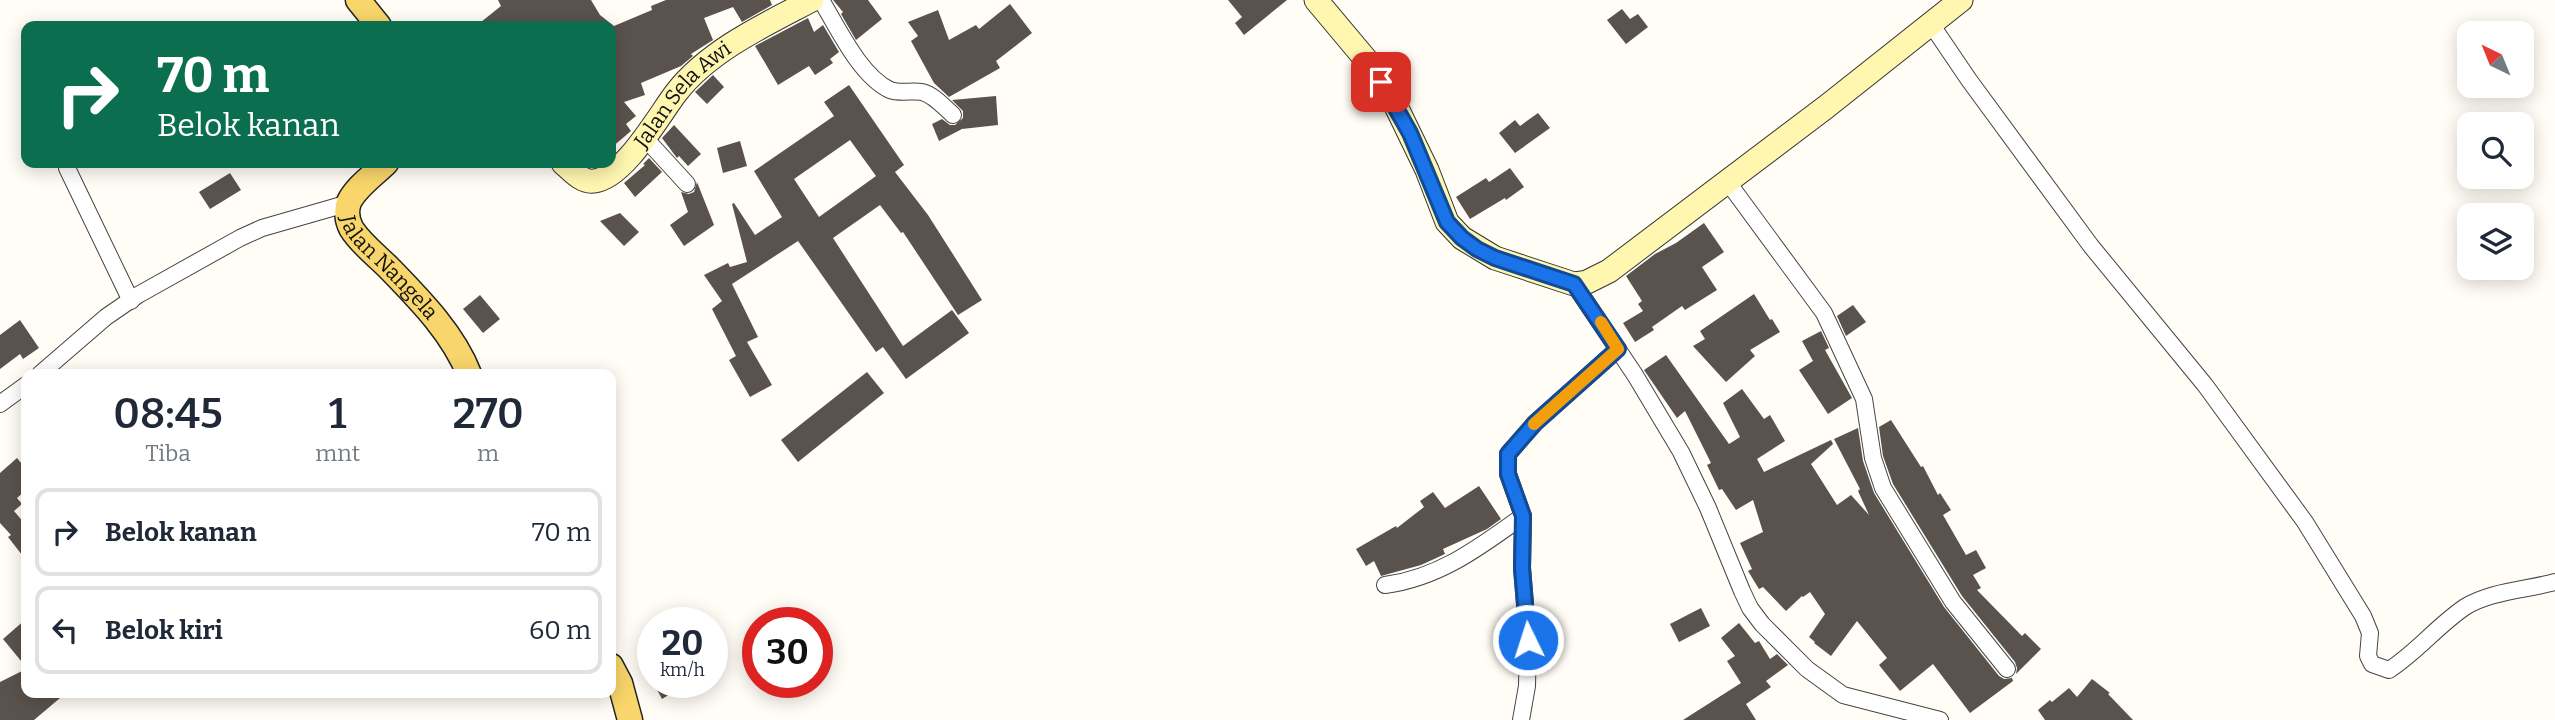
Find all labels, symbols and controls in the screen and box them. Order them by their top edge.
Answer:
north arrow [2457,21,2534,98]
map controls [2457,21,2534,280]
street label: Jalan Sela Awi [628,35,736,154]
text: 70 m [157,46,269,105]
icon: right [42,49,133,140]
pin [1351,52,1411,112]
icon: arrive [1362,63,1400,101]
text: Belok kanan [157,106,340,144]
button: search [2457,112,2534,189]
button: layers [2457,203,2534,280]
street label: Jalan Nangela [334,212,444,325]
text: 08:45 [113,389,223,439]
text: 1 [329,389,347,439]
text: 270 [452,389,524,439]
text: Tiba [145,439,191,467]
text: mnt [315,439,360,467]
text: m [477,439,499,467]
icon: right [46,513,84,551]
text: Belok kanan [105,517,257,548]
text: 70 m [532,517,591,548]
position arrow [1491,603,1565,677]
speed limit sign: 30 [742,607,833,698]
icon: left [46,611,84,649]
text: Belok kiri [105,615,223,646]
text: 60 m [529,615,591,646]
text: 20 [662,622,703,664]
text: km/h [660,659,705,681]

